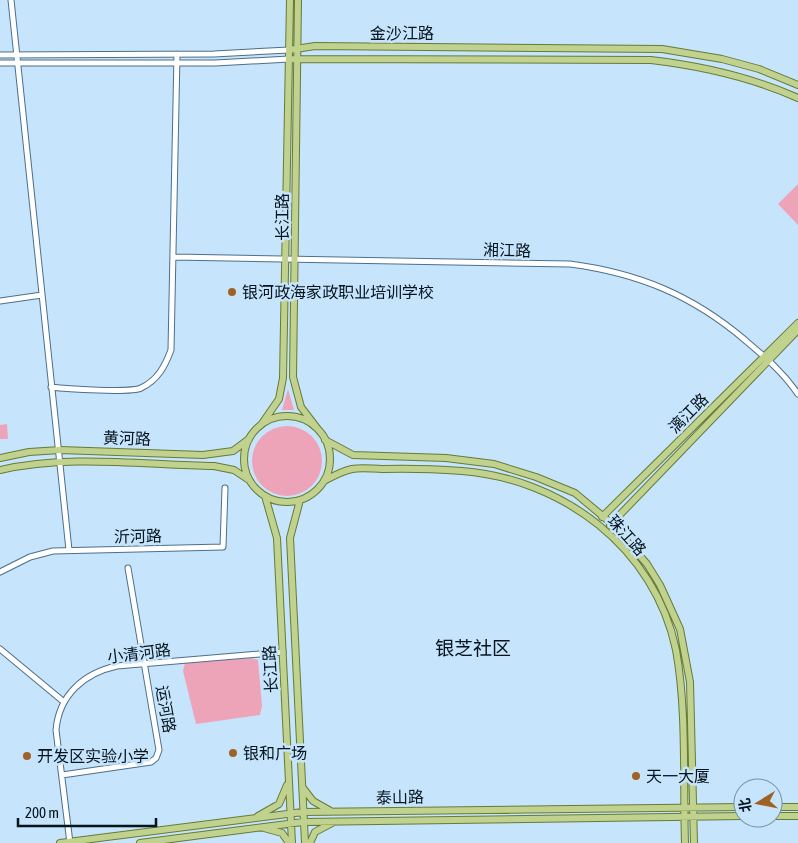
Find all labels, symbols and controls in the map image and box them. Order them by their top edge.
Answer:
street label: 金沙江路 [370,24,434,42]
street label: 长江路 [273,193,291,241]
street label: 湘江路 [483,241,531,259]
place label: 银河政海家政职业培训学校 [242,283,434,301]
marker: 银河政海家政职业培训学校 [226,286,238,298]
street label: 漓江路 [665,390,711,436]
street label: 黄河路 [103,428,151,448]
street label: 珠江路 [604,511,650,559]
street label: 沂河路 [114,527,162,545]
district label: 银芝社区 [435,637,511,659]
street label: 小清河路 [106,640,172,666]
street label: 长江路 [260,645,280,693]
street label: 运河路 [153,684,179,734]
place label: 银和广场 [243,744,307,762]
place label: 开发区实验小学 [37,747,149,765]
marker: 银和广场 [227,747,239,759]
marker: 开发区实验小学 [21,750,33,762]
place label: 天一大厦 [646,767,710,785]
marker: 天一大厦 [630,770,642,782]
north arrow [733,778,783,828]
street label: 泰山路 [376,788,424,806]
scale bar [18,796,155,828]
text: 北 [736,797,754,814]
text: 200 m [25,804,59,821]

